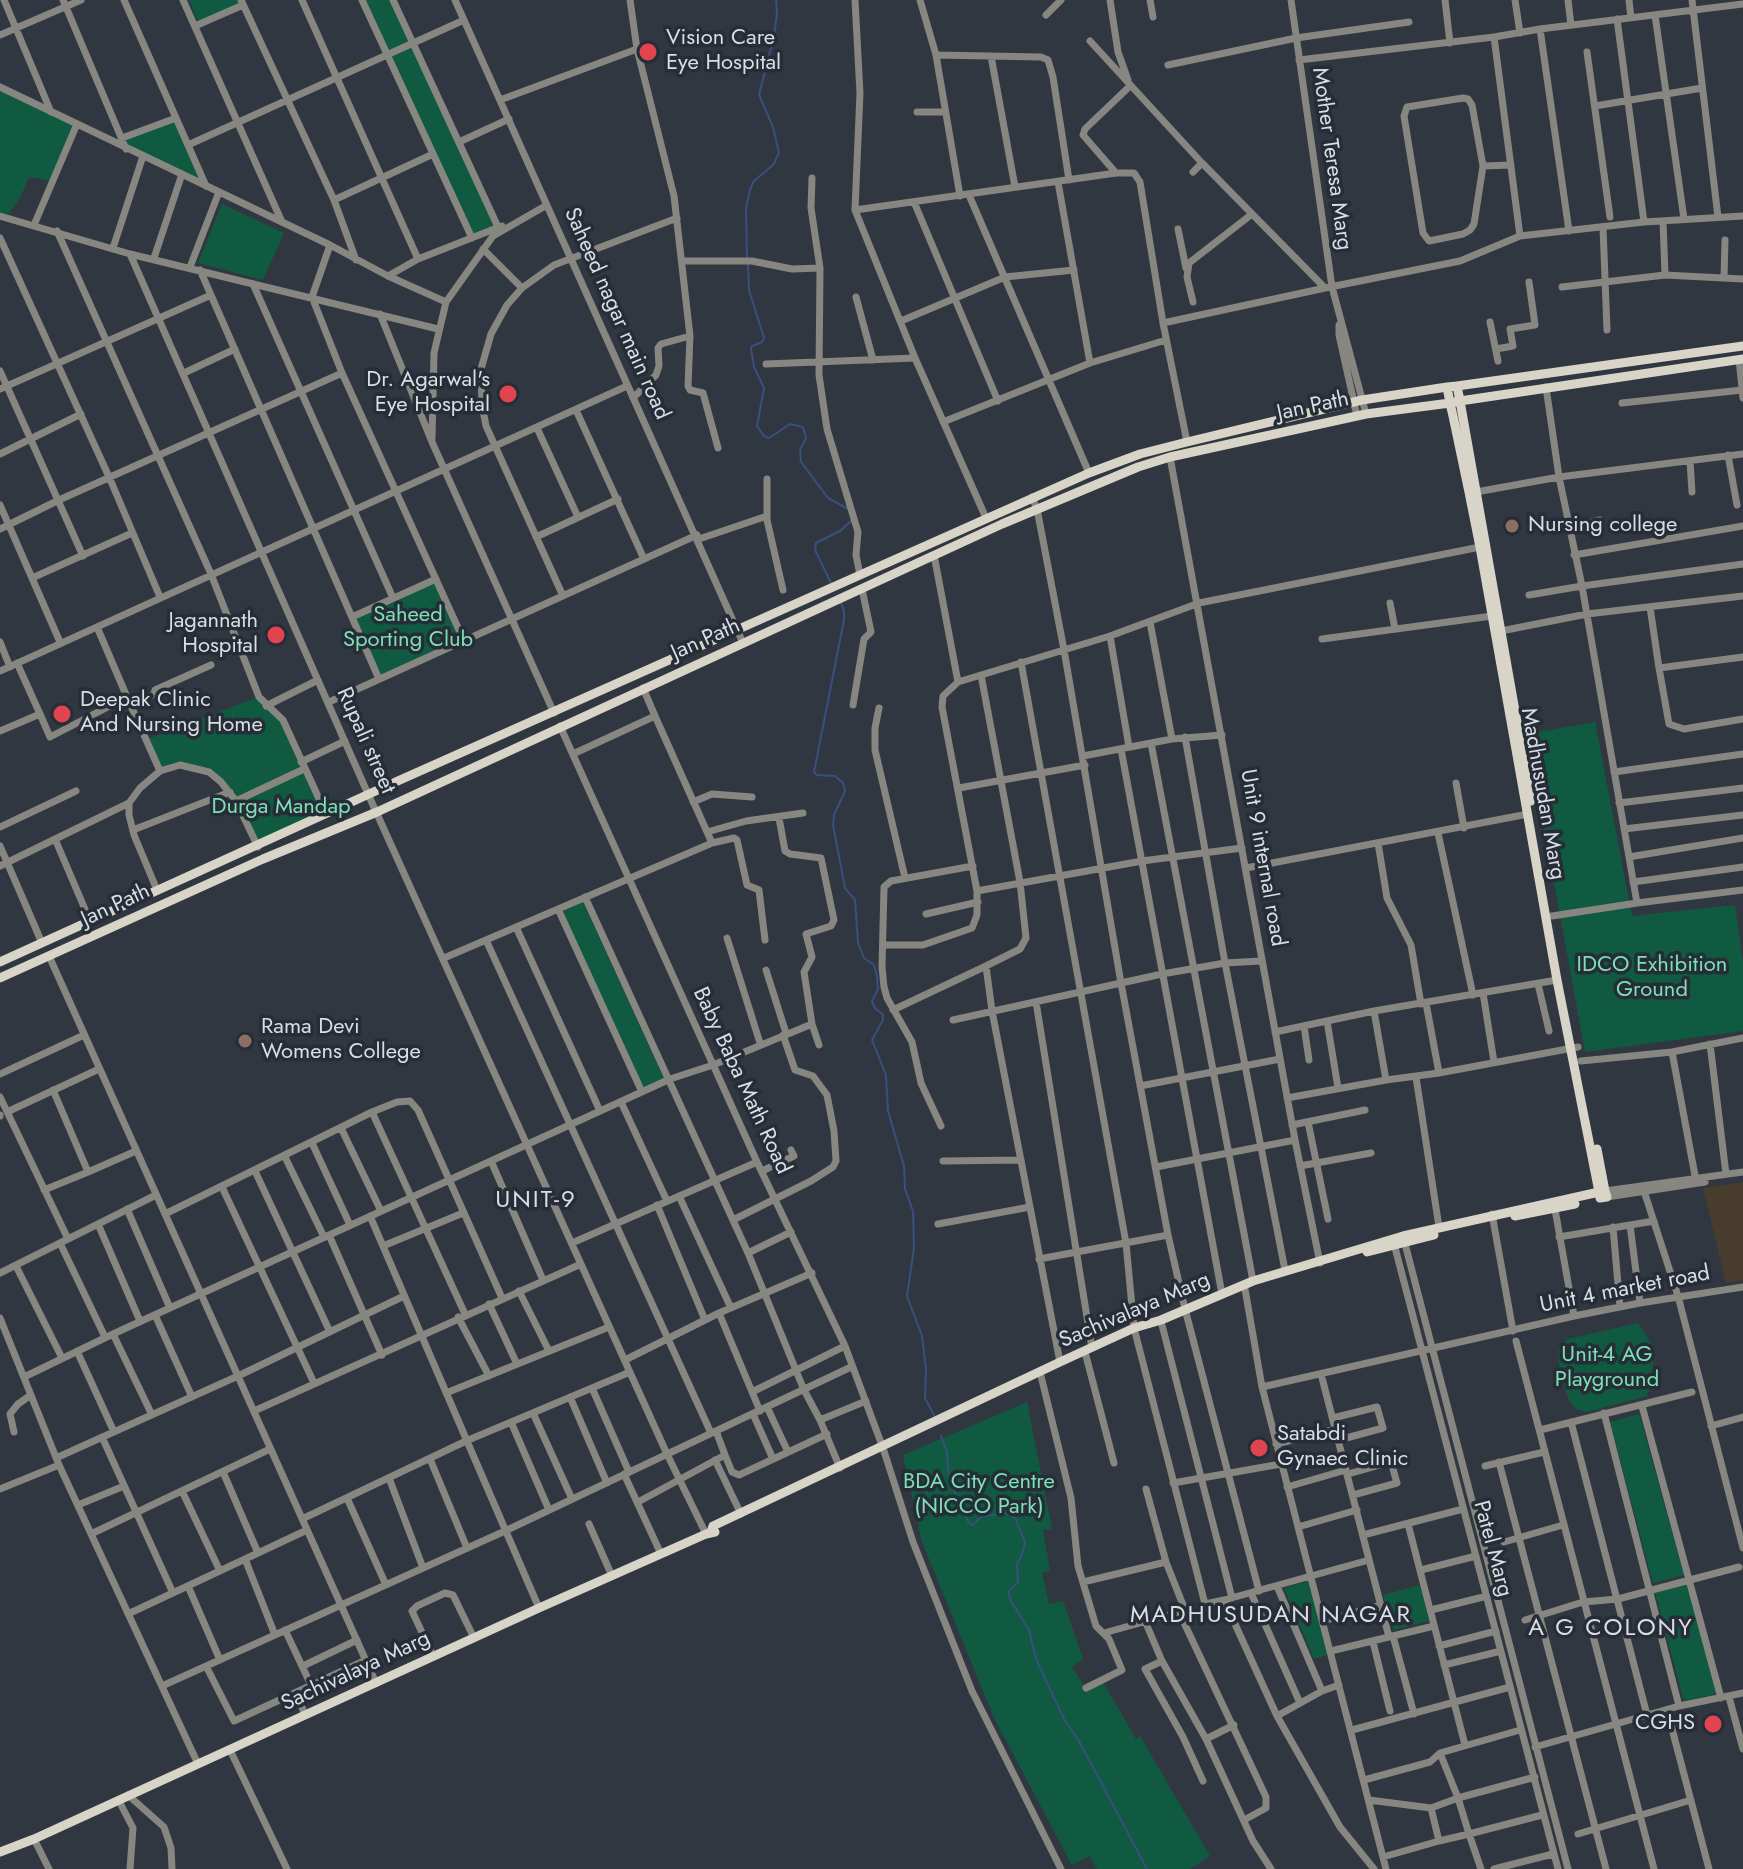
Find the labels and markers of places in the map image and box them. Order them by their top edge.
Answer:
place label: Vision Care Eye Hospital [666,26,781,78]
marker: Vision Care Eye Hospital [637,41,659,63]
place label: Dr. Agarwal's Eye Hospital [366,368,490,420]
marker: Dr. Agarwal's Eye Hospital [497,383,519,405]
place label: Nursing college [1528,513,1677,539]
marker: Nursing college [1503,517,1521,535]
place label: Jagannath Hospital [169,609,258,660]
marker: Jagannath Hospital [265,624,287,646]
place label: Deepak Clinic And Nursing Home [80,688,263,740]
marker: Deepak Clinic And Nursing Home [51,703,73,725]
place label: Rama Devi Womens College [261,1015,421,1066]
marker: Rama Devi Womens College [236,1032,254,1050]
place label: Satabdi Gynaec Clinic [1277,1422,1408,1474]
marker: Satabdi Gynaec Clinic [1248,1437,1270,1459]
place label: CGHS [1635,1711,1695,1737]
marker: CGHS [1702,1713,1724,1735]

